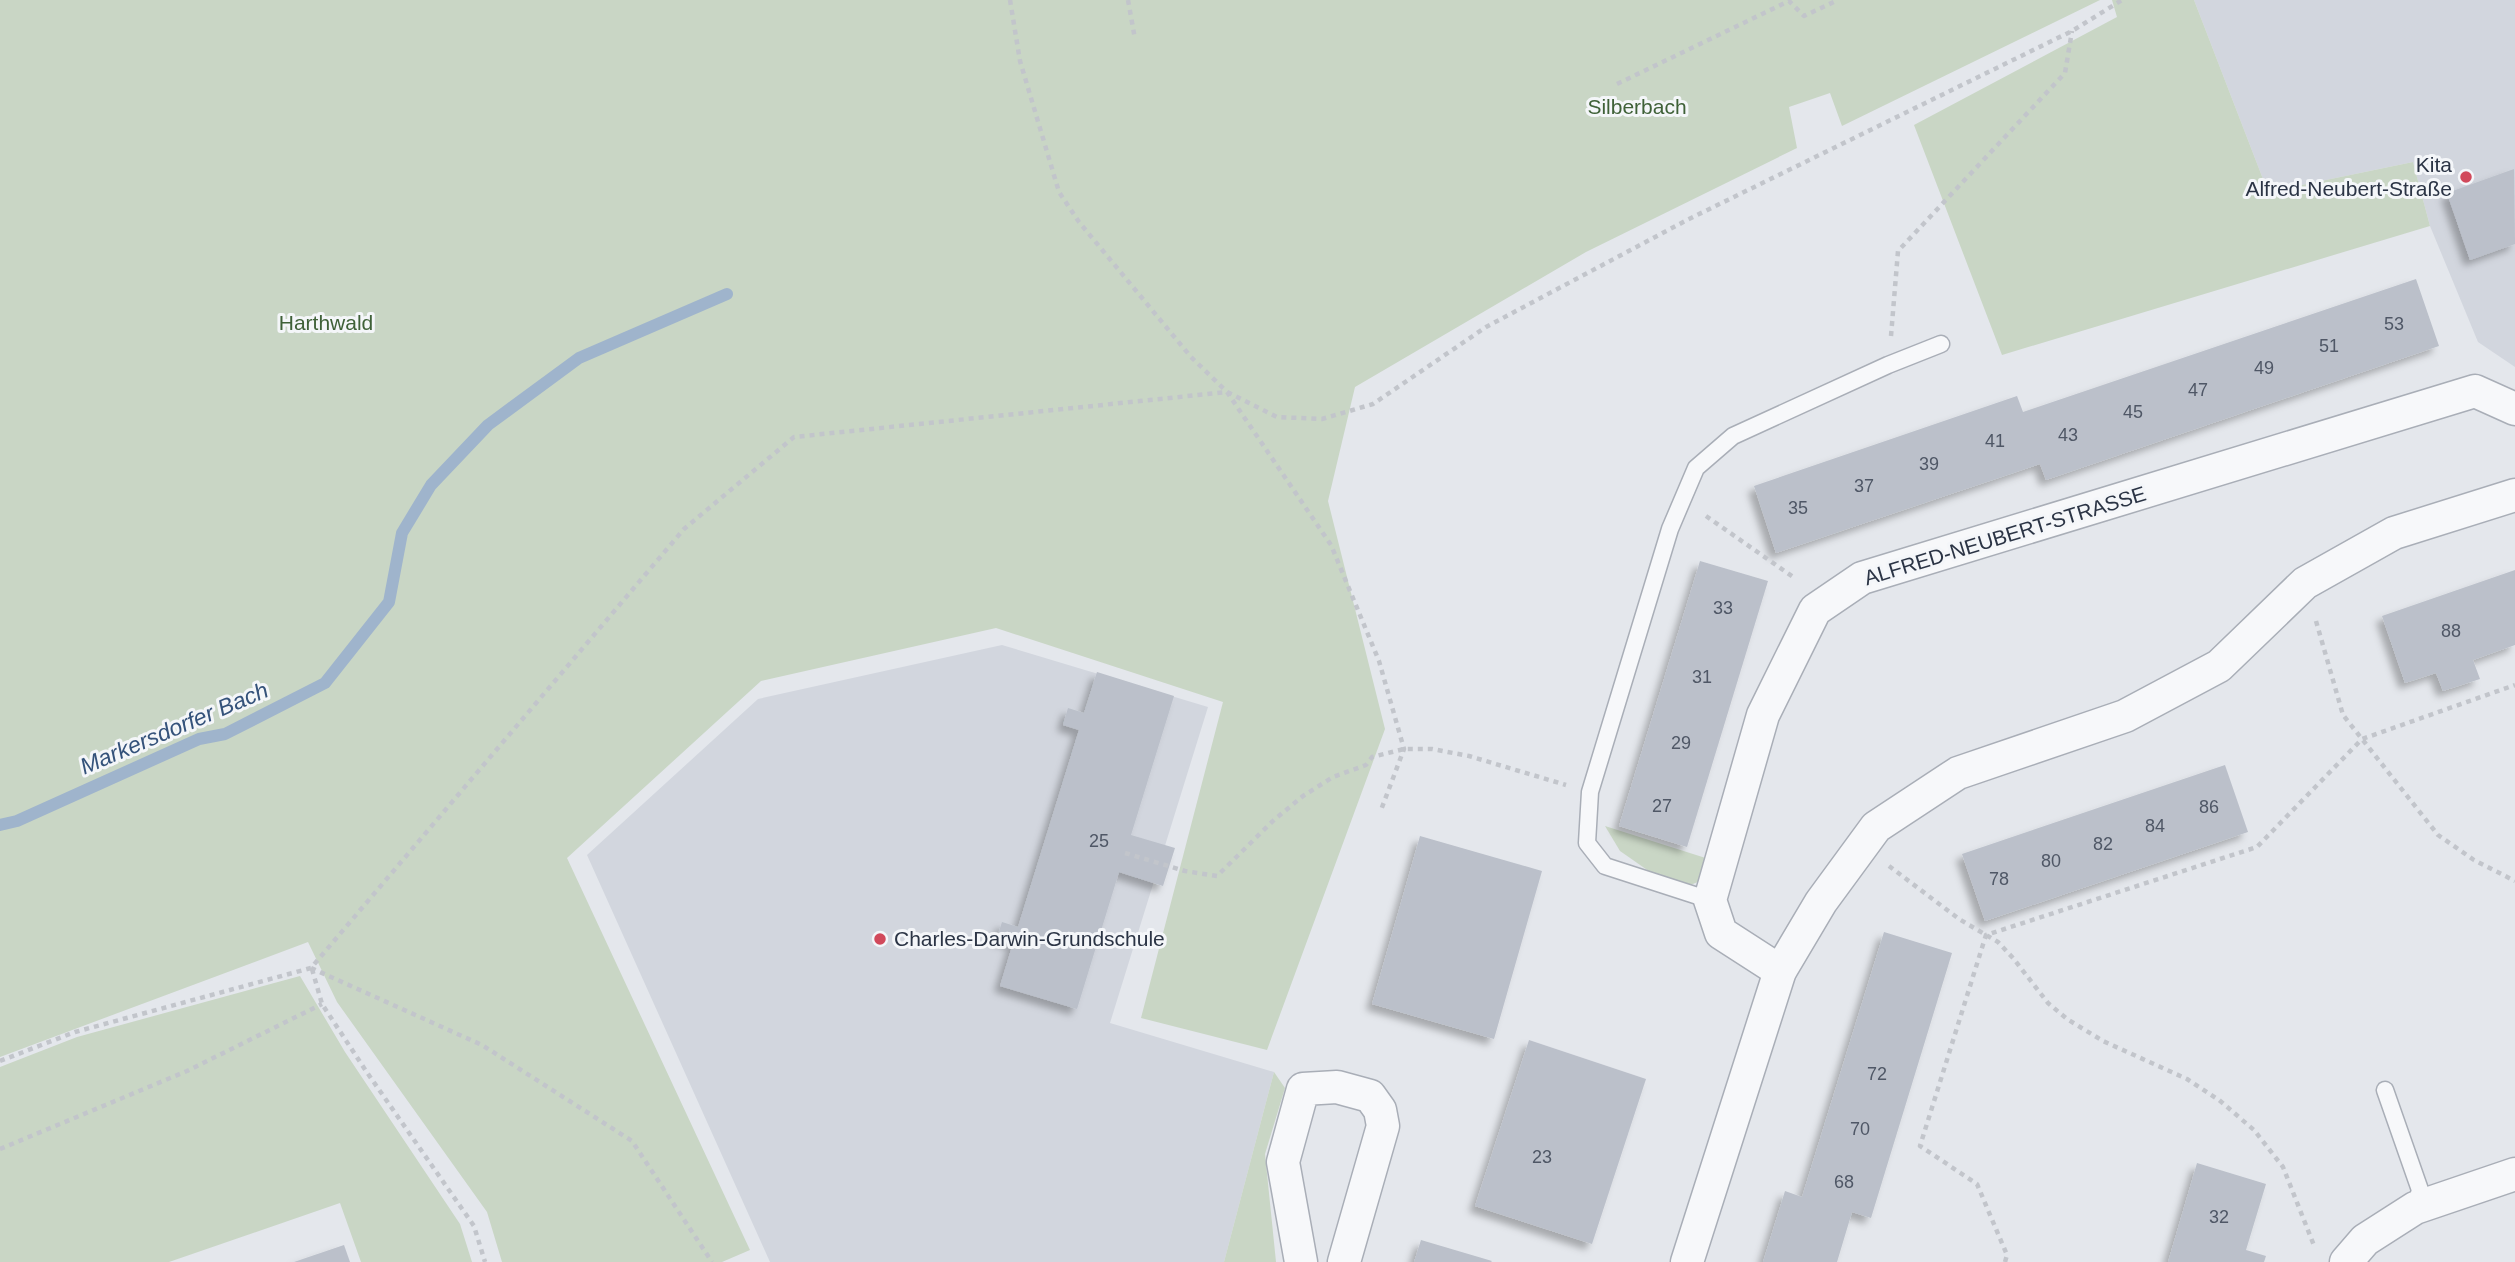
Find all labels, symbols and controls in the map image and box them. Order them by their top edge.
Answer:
park label: Silberbach [1587,95,1687,118]
place label: Kita Alfred-Neubert-Straße [2245,153,2452,200]
marker: Kita Alfred-Neubert-Straße [2458,169,2474,185]
park label: Harthwald [279,311,373,334]
house number: 53 [2384,314,2404,334]
house number: 51 [2319,336,2339,356]
house number: 49 [2254,358,2274,378]
house number: 47 [2188,380,2208,400]
house number: 45 [2123,402,2143,422]
house number: 43 [2058,425,2078,445]
house number: 41 [1985,431,2005,451]
house number: 39 [1919,454,1939,474]
house number: 37 [1854,476,1874,496]
street label: ALFRED-NEUBERT-STRASSE [1861,482,2149,589]
house number: 35 [1788,498,1808,518]
house number: 33 [1713,598,1733,618]
house number: 88 [2441,621,2461,641]
house number: 31 [1692,667,1712,687]
water label: Markersdorfer Bach [76,677,272,779]
house number: 29 [1671,733,1691,753]
house number: 27 [1652,796,1672,816]
house number: 86 [2199,797,2219,817]
house number: 84 [2145,816,2165,836]
house number: 25 [1089,831,1109,851]
house number: 82 [2093,834,2113,854]
house number: 80 [2041,851,2061,871]
house number: 78 [1989,869,2009,889]
place label: Charles-Darwin-Grundschule [894,927,1165,950]
marker: Charles-Darwin-Grundschule [872,931,888,947]
house number: 72 [1867,1064,1887,1084]
house number: 70 [1850,1119,1870,1139]
house number: 23 [1532,1147,1552,1167]
house number: 68 [1834,1172,1854,1192]
house number: 32 [2209,1207,2229,1227]

